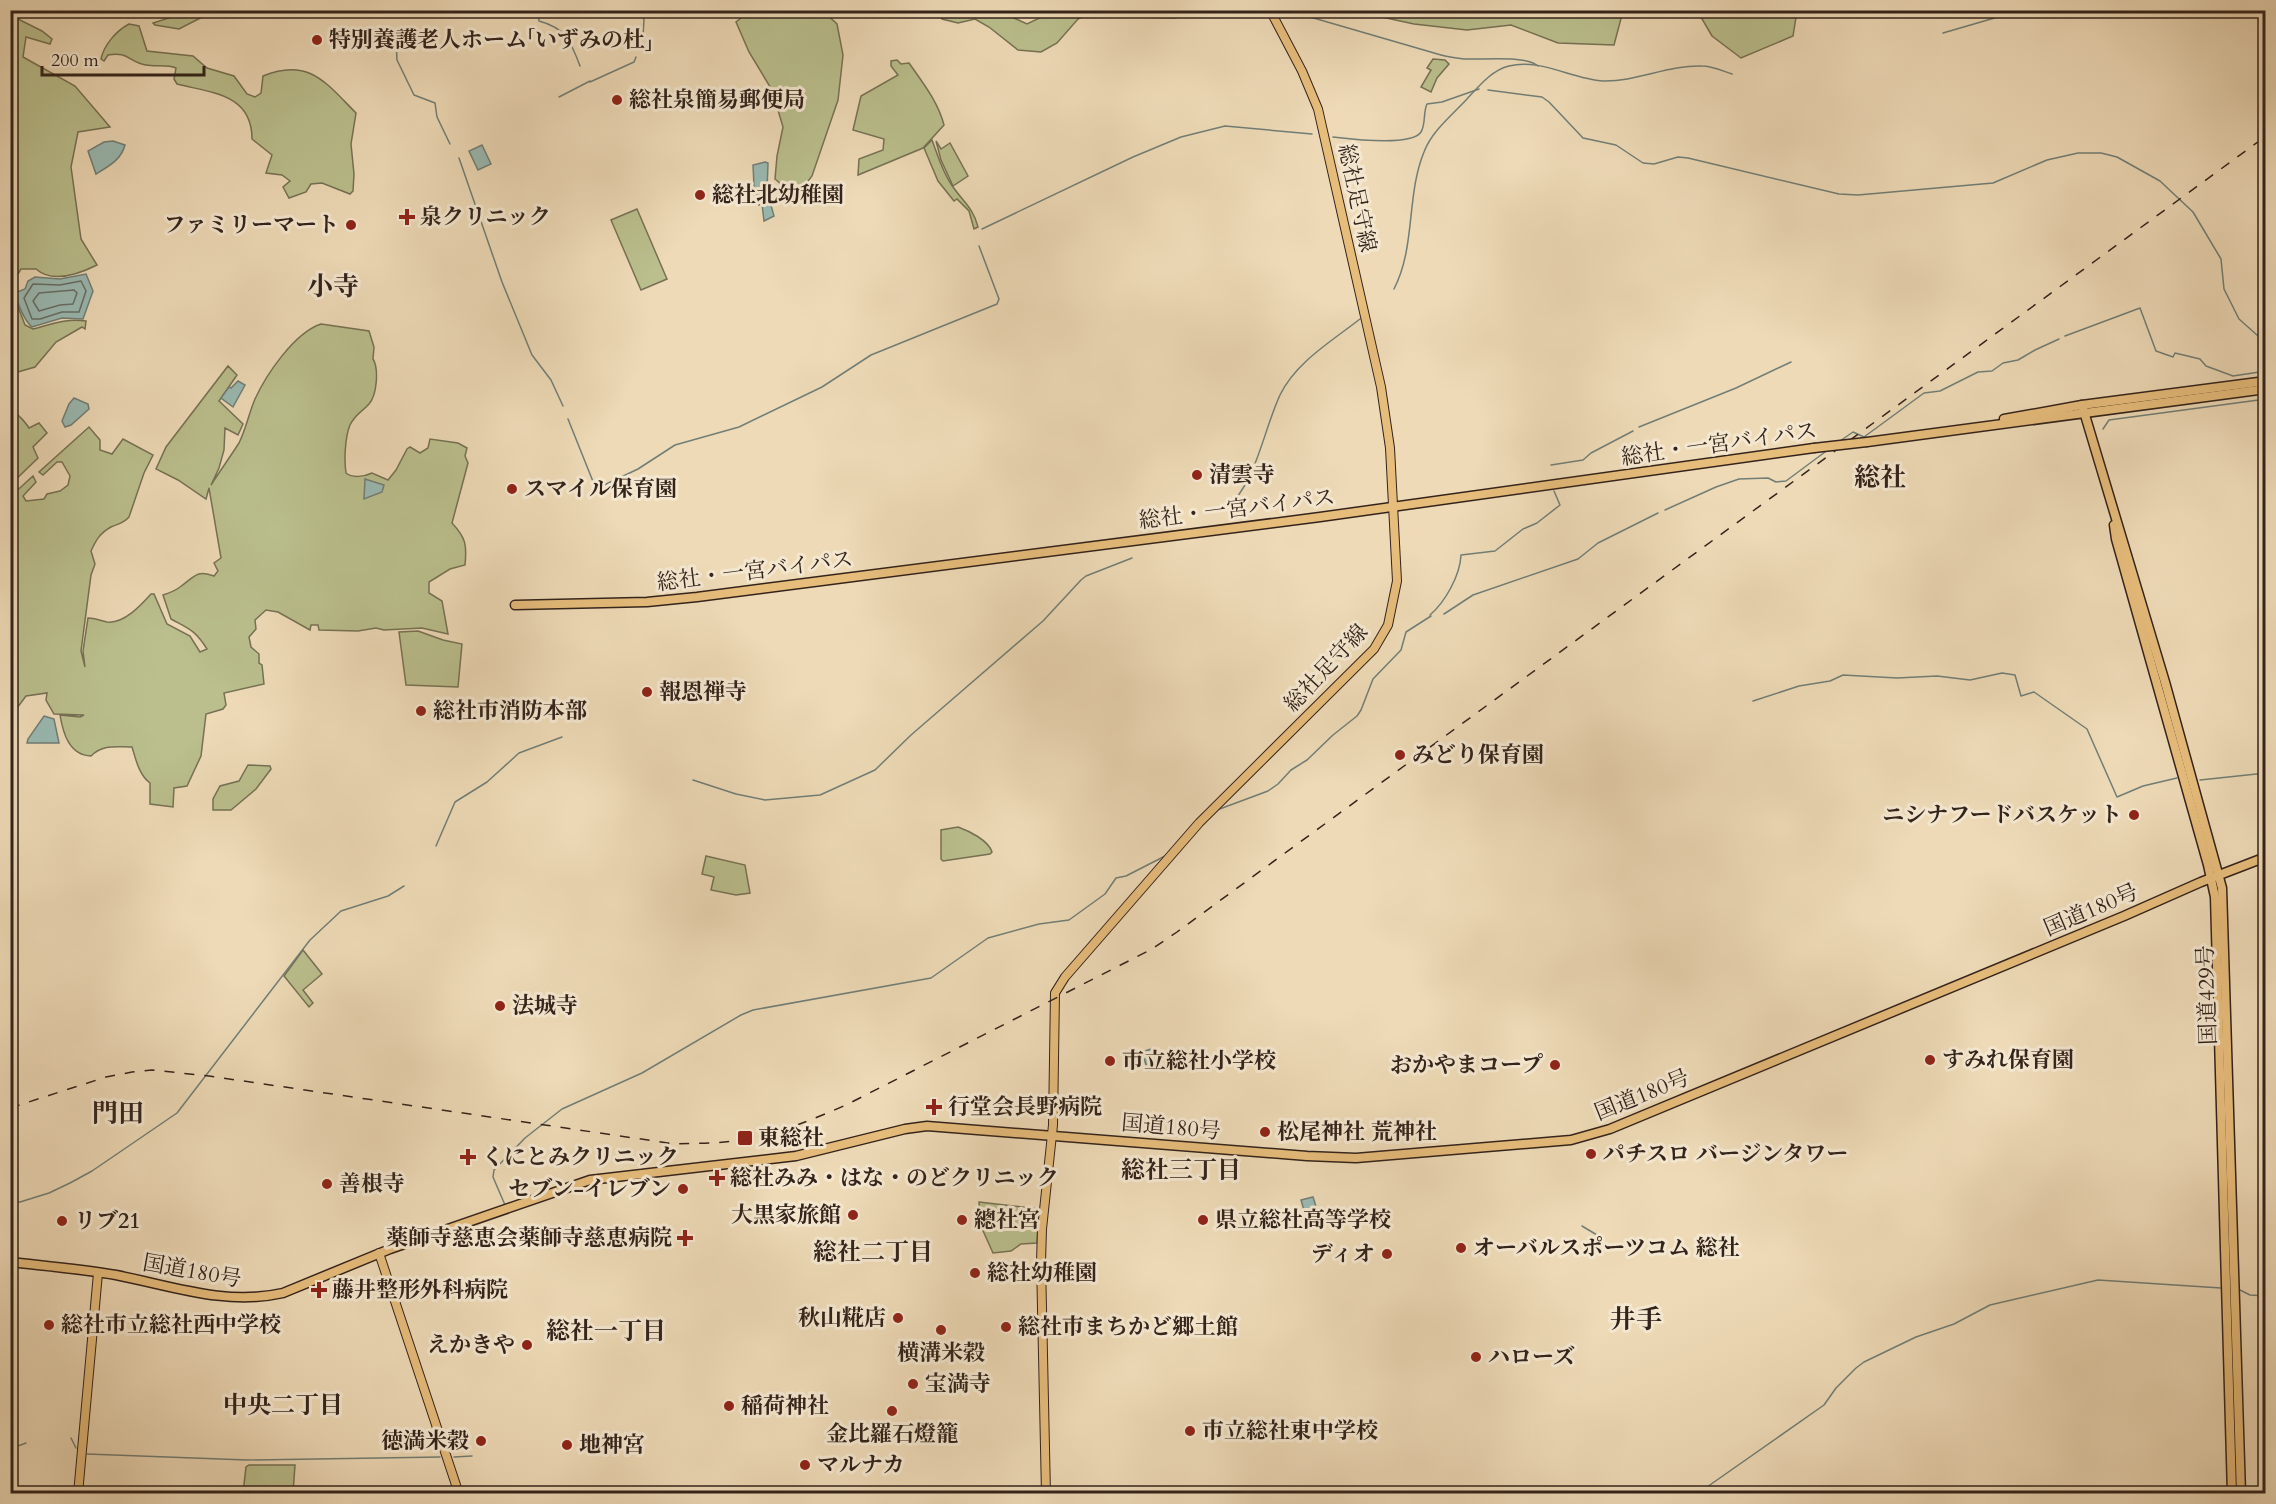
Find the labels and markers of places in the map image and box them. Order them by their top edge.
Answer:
place label: 特別養護老人ホーム「いずみの杜」 [329,25,653,55]
marker: 特別養護老人ホーム「いずみの杜」 [310,33,324,47]
place label: 総社泉簡易郵便局 [629,85,805,115]
marker: 総社泉簡易郵便局 [610,93,624,107]
place label: 総社北幼稚園 [712,180,844,210]
marker: 総社北幼稚園 [693,188,707,202]
place label: 泉クリニック [420,202,551,232]
marker: 泉クリニック [398,208,416,226]
place label: ファミリーマート [163,210,339,240]
marker: ファミリーマート [344,218,358,232]
place label: 清雲寺 [1209,460,1275,490]
marker: 清雲寺 [1190,468,1204,482]
place label: スマイル保育園 [524,474,677,504]
marker: スマイル保育園 [505,482,519,496]
place label: 報恩禅寺 [659,677,747,707]
marker: 報恩禅寺 [640,685,654,699]
place label: 総社市消防本部 [433,696,587,726]
marker: 総社市消防本部 [414,704,428,718]
place label: みどり保育園 [1412,740,1544,770]
marker: みどり保育園 [1393,748,1407,762]
place label: ニシナフードバスケット [1882,800,2122,830]
marker: ニシナフードバスケット [2127,808,2141,822]
place label: 法城寺 [512,991,578,1021]
marker: 法城寺 [493,999,507,1013]
place label: すみれ保育園 [1942,1045,2074,1075]
place label: 市立総社小学校 [1122,1046,1276,1076]
place label: おかやまコープ [1390,1050,1543,1080]
marker: すみれ保育園 [1923,1053,1937,1067]
marker: 市立総社小学校 [1103,1054,1117,1068]
marker: おかやまコープ [1548,1058,1562,1072]
place label: 行堂会長野病院 [948,1092,1102,1122]
marker: 行堂会長野病院 [925,1098,943,1116]
place label: 松尾神社 荒神社 [1277,1117,1437,1147]
place label: 東総社 [758,1123,824,1153]
marker: 松尾神社 荒神社 [1258,1125,1272,1139]
marker: 東総社 [736,1129,754,1147]
place label: パチスロ バージンタワー [1603,1139,1848,1169]
place label: くにとみクリニック [482,1142,679,1172]
marker: パチスロ バージンタワー [1584,1147,1598,1161]
marker: くにとみクリニック [459,1148,477,1166]
place label: 総社みみ・はな・のどクリニック [730,1163,1059,1193]
place label: 善根寺 [339,1169,405,1199]
marker: 総社みみ・はな・のどクリニック [708,1169,726,1187]
place label: セブン-イレブン [508,1174,671,1204]
marker: 善根寺 [320,1177,334,1191]
marker: セブン-イレブン [676,1182,690,1196]
place label: 大黒家旅館 [731,1200,841,1230]
place label: 總社宮 [974,1205,1040,1235]
place label: 県立総社高等学校 [1215,1205,1391,1235]
place label: リブ21 [74,1206,141,1236]
marker: 大黒家旅館 [846,1208,860,1222]
marker: 總社宮 [955,1213,969,1227]
marker: 県立総社高等学校 [1196,1213,1210,1227]
marker: リブ21 [55,1214,69,1228]
place label: 薬師寺慈恵会薬師寺慈恵病院 [386,1223,672,1253]
marker: 薬師寺慈恵会薬師寺慈恵病院 [676,1229,694,1247]
place label: オーバルスポーツコム 総社 [1473,1233,1740,1263]
place label: ディオ [1311,1239,1375,1269]
marker: オーバルスポーツコム 総社 [1454,1241,1468,1255]
marker: ディオ [1380,1247,1394,1261]
place label: 総社幼稚園 [987,1258,1097,1288]
marker: 総社幼稚園 [968,1266,982,1280]
place label: 藤井整形外科病院 [332,1275,508,1305]
marker: 藤井整形外科病院 [310,1281,328,1299]
place label: 秋山糀店 [798,1303,886,1333]
place label: 総社市立総社西中学校 [61,1310,281,1340]
marker: 秋山糀店 [891,1311,905,1325]
place label: 総社市まちかど郷土館 [1018,1312,1238,1342]
marker: 総社市立総社西中学校 [42,1318,56,1332]
marker: 総社市まちかど郷土館 [999,1320,1013,1334]
marker: 横溝米穀 [934,1323,948,1337]
place label: えかきや [427,1330,515,1360]
marker: えかきや [520,1338,534,1352]
place label: 横溝米穀 [897,1338,985,1368]
place label: ハローズ [1488,1342,1575,1372]
marker: ハローズ [1469,1350,1483,1364]
place label: 宝満寺 [925,1369,991,1399]
marker: 宝満寺 [906,1377,920,1391]
place label: 稲荷神社 [741,1391,829,1421]
marker: 稲荷神社 [722,1399,736,1413]
marker: 金比羅石燈籠 [885,1404,899,1418]
place label: 市立総社東中学校 [1202,1416,1378,1446]
place label: 金比羅石燈籠 [826,1419,958,1449]
marker: 市立総社東中学校 [1183,1424,1197,1438]
place label: 徳満米穀 [381,1426,469,1456]
place label: 地神宮 [579,1430,645,1460]
marker: 徳満米穀 [474,1434,488,1448]
marker: 地神宮 [560,1438,574,1452]
place label: マルナカ [817,1450,905,1480]
marker: マルナカ [798,1458,812,1472]

